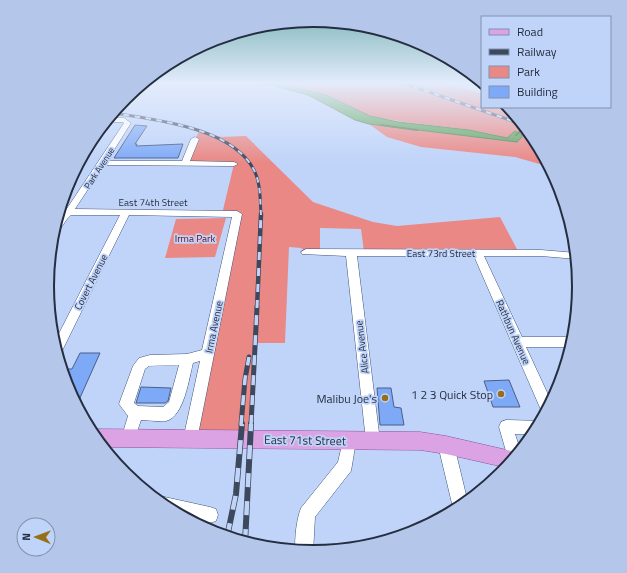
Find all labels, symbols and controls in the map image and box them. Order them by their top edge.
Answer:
legend [481,16,611,108]
text: Road [517,22,543,41]
text: Railway [517,42,557,61]
text: Park [517,62,540,81]
text: Building [517,82,558,101]
street label: Park Avenue [81,144,118,191]
street label: East 74th Street [119,195,188,210]
park label: Irma Park [175,231,216,246]
street label: East 73rd Street [407,246,476,261]
street label: Covert Avenue [71,252,111,312]
street label: Rathbun Avenue [492,297,534,367]
street label: Irma Avenue [201,300,227,354]
street label: Alice Avenue [351,320,373,374]
place label: 1 2 3 Quick Stop [411,385,493,404]
place label: Malibu Joe's [317,389,377,408]
marker: 1 2 3 Quick Stop [496,389,506,399]
marker: Malibu Joe's [380,393,390,403]
street label: East 71st Street [264,430,347,450]
north arrow [16,517,56,557]
text: N [18,533,34,541]

